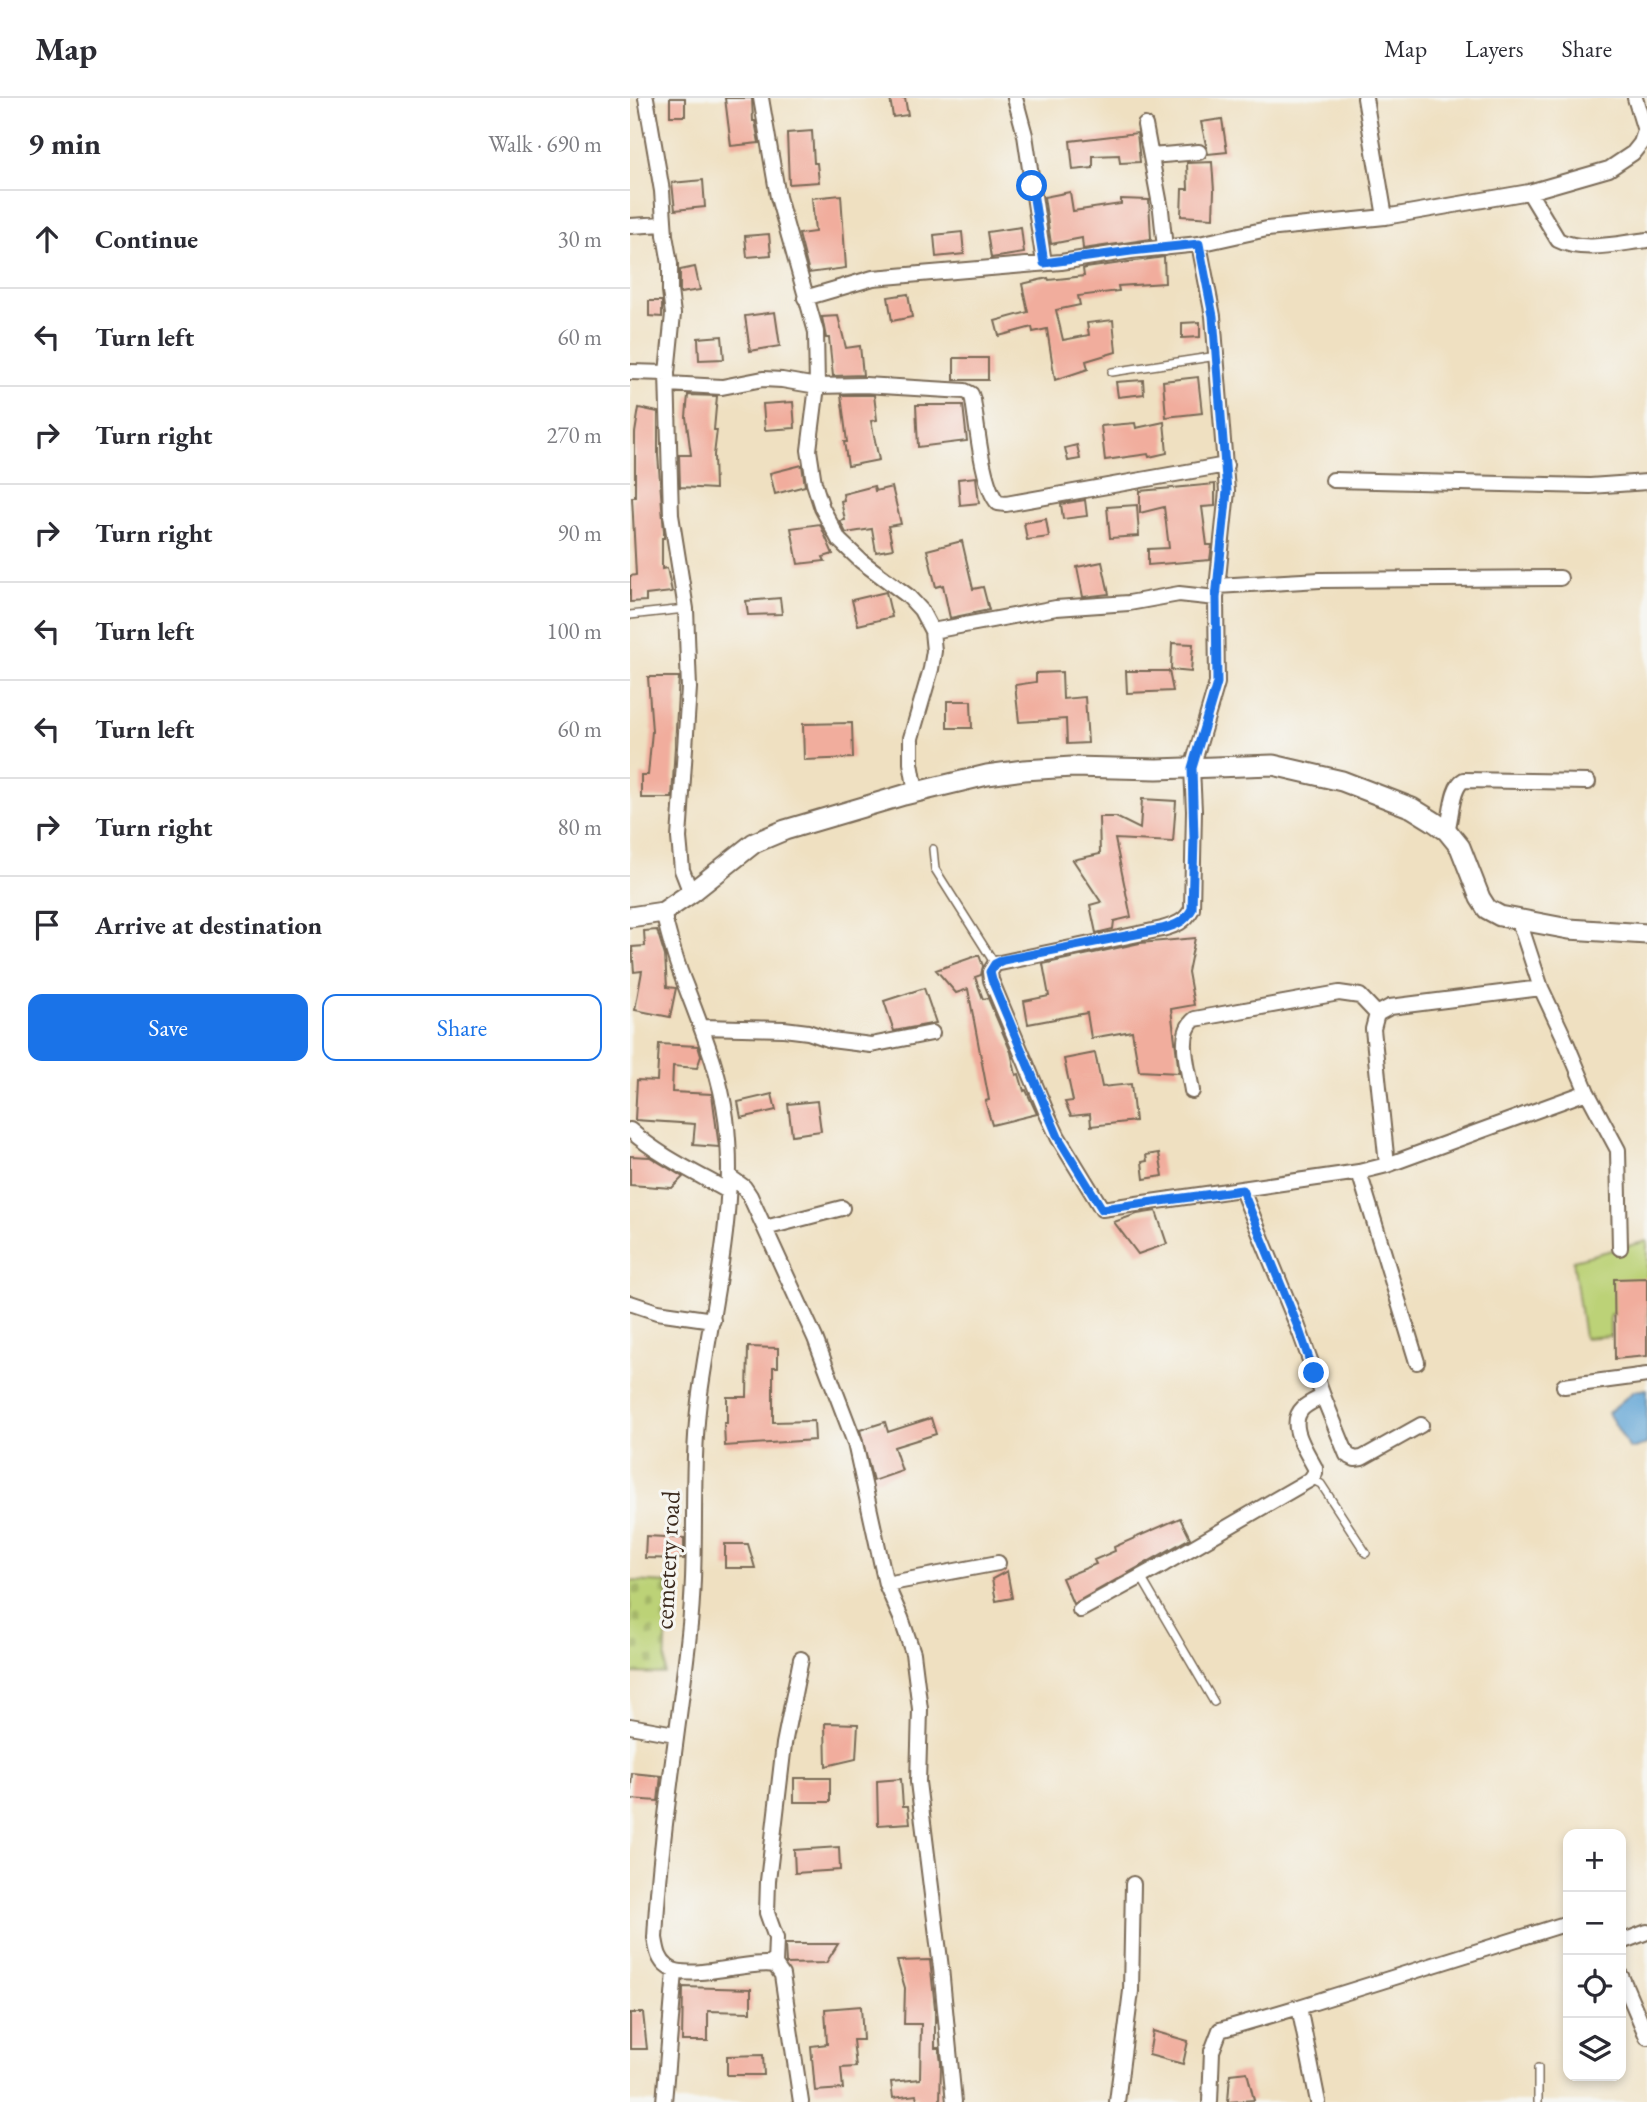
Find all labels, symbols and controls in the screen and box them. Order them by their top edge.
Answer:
text: Map [35,27,97,70]
text: Map [1384,33,1427,64]
text: Layers [1465,33,1524,64]
text: Share [1562,33,1612,64]
text: 9 min [28,124,101,163]
text: Walk · 690 m [488,129,602,159]
route start [1016,170,1047,201]
icon: ahead [28,220,66,258]
text: Continue [95,222,198,256]
text: 30 m [557,224,602,254]
icon: left [28,318,66,356]
text: Turn left [95,320,194,354]
text: 60 m [557,322,602,352]
icon: right [28,416,66,454]
text: Turn right [95,418,213,452]
text: 270 m [546,420,602,450]
icon: right [28,514,66,552]
text: Turn right [95,516,213,550]
text: 90 m [557,518,602,548]
icon: left [28,612,66,650]
text: Turn left [95,614,194,648]
text: 100 m [546,616,602,646]
icon: left [28,710,66,748]
text: Turn left [95,712,194,746]
text: 60 m [557,714,602,744]
icon: right [28,808,66,846]
text: Turn right [95,810,213,844]
text: 80 m [557,812,602,842]
icon: arrive [28,906,66,944]
text: Arrive at destination [95,908,322,942]
button: Save [28,994,308,1061]
button: Share [322,994,602,1061]
route end [1298,1357,1329,1388]
street label: cemetery road [646,1489,688,1630]
map controls [1563,1829,1626,2081]
button: + [1563,1829,1626,1892]
button: − [1563,1892,1626,1955]
button: locate [1563,1955,1626,2018]
button: layers [1563,2018,1626,2081]

